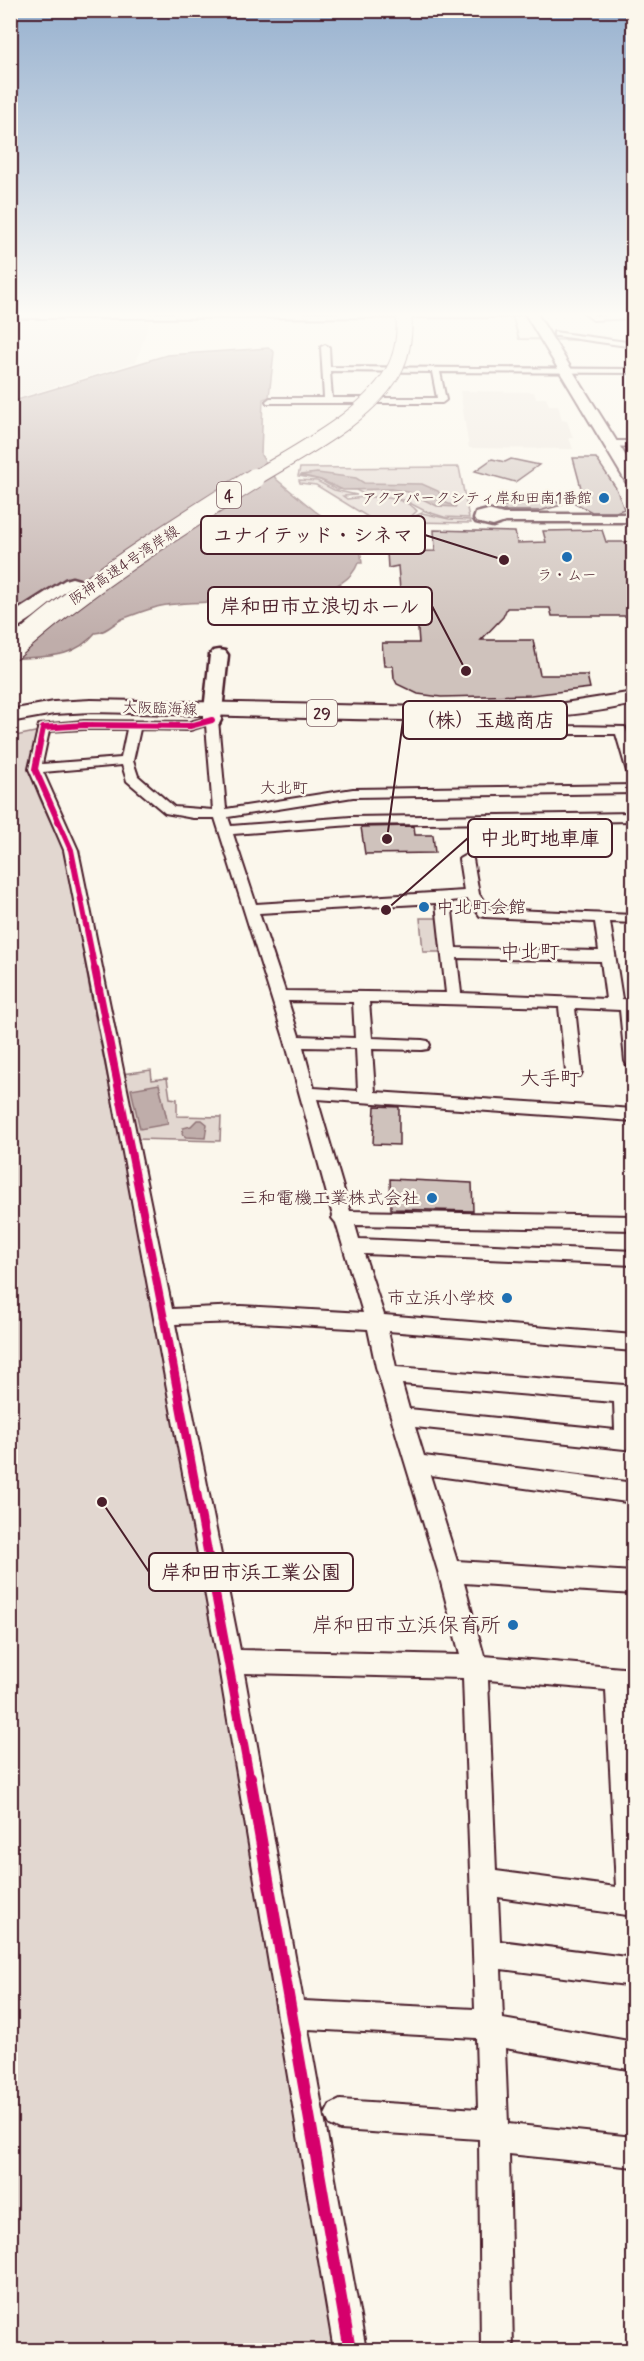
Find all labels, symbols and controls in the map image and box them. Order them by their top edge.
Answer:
road number: 4 [217,482,241,508]
place label: アクアパークシティ岸和田南1番館 [362,489,592,509]
marker: アクアパークシティ岸和田南1番館 [597,491,611,505]
callout: ユナイテッド・シネマ [201,516,425,554]
street label: 阪神高速4号湾岸線 [66,522,184,610]
text: ユナイテッド・シネマ [213,523,413,550]
marker: ラ・ムー [560,550,574,564]
place label: ラ・ムー [537,566,597,586]
callout: 岸和田市立浪切ホール [208,587,432,625]
text: 岸和田市立浪切ホール [220,594,420,621]
street label: 大阪臨海線 [122,698,198,720]
road number: 29 [307,700,337,726]
callout: （株）玉越商店 [403,701,567,739]
text: （株）玉越商店 [415,708,555,735]
district label: 大北町 [260,778,308,799]
callout: 中北町地車庫 [468,819,612,857]
text: 中北町地車庫 [480,826,600,853]
place label: 中北町会館 [436,896,526,920]
marker: 中北町会館 [417,900,431,914]
district label: 中北町 [500,939,560,966]
district label: 大手町 [520,1066,580,1093]
place label: 三和電機工業株式会社 [240,1187,420,1211]
marker: 三和電機工業株式会社 [425,1191,439,1205]
place label: 市立浜小学校 [387,1287,495,1311]
marker: 市立浜小学校 [500,1291,514,1305]
callout: 岸和田市浜工業公園 [149,1553,353,1591]
text: 岸和田市浜工業公園 [161,1560,341,1587]
place label: 岸和田市立浜保育所 [312,1612,501,1640]
marker: 岸和田市立浜保育所 [506,1618,520,1632]

